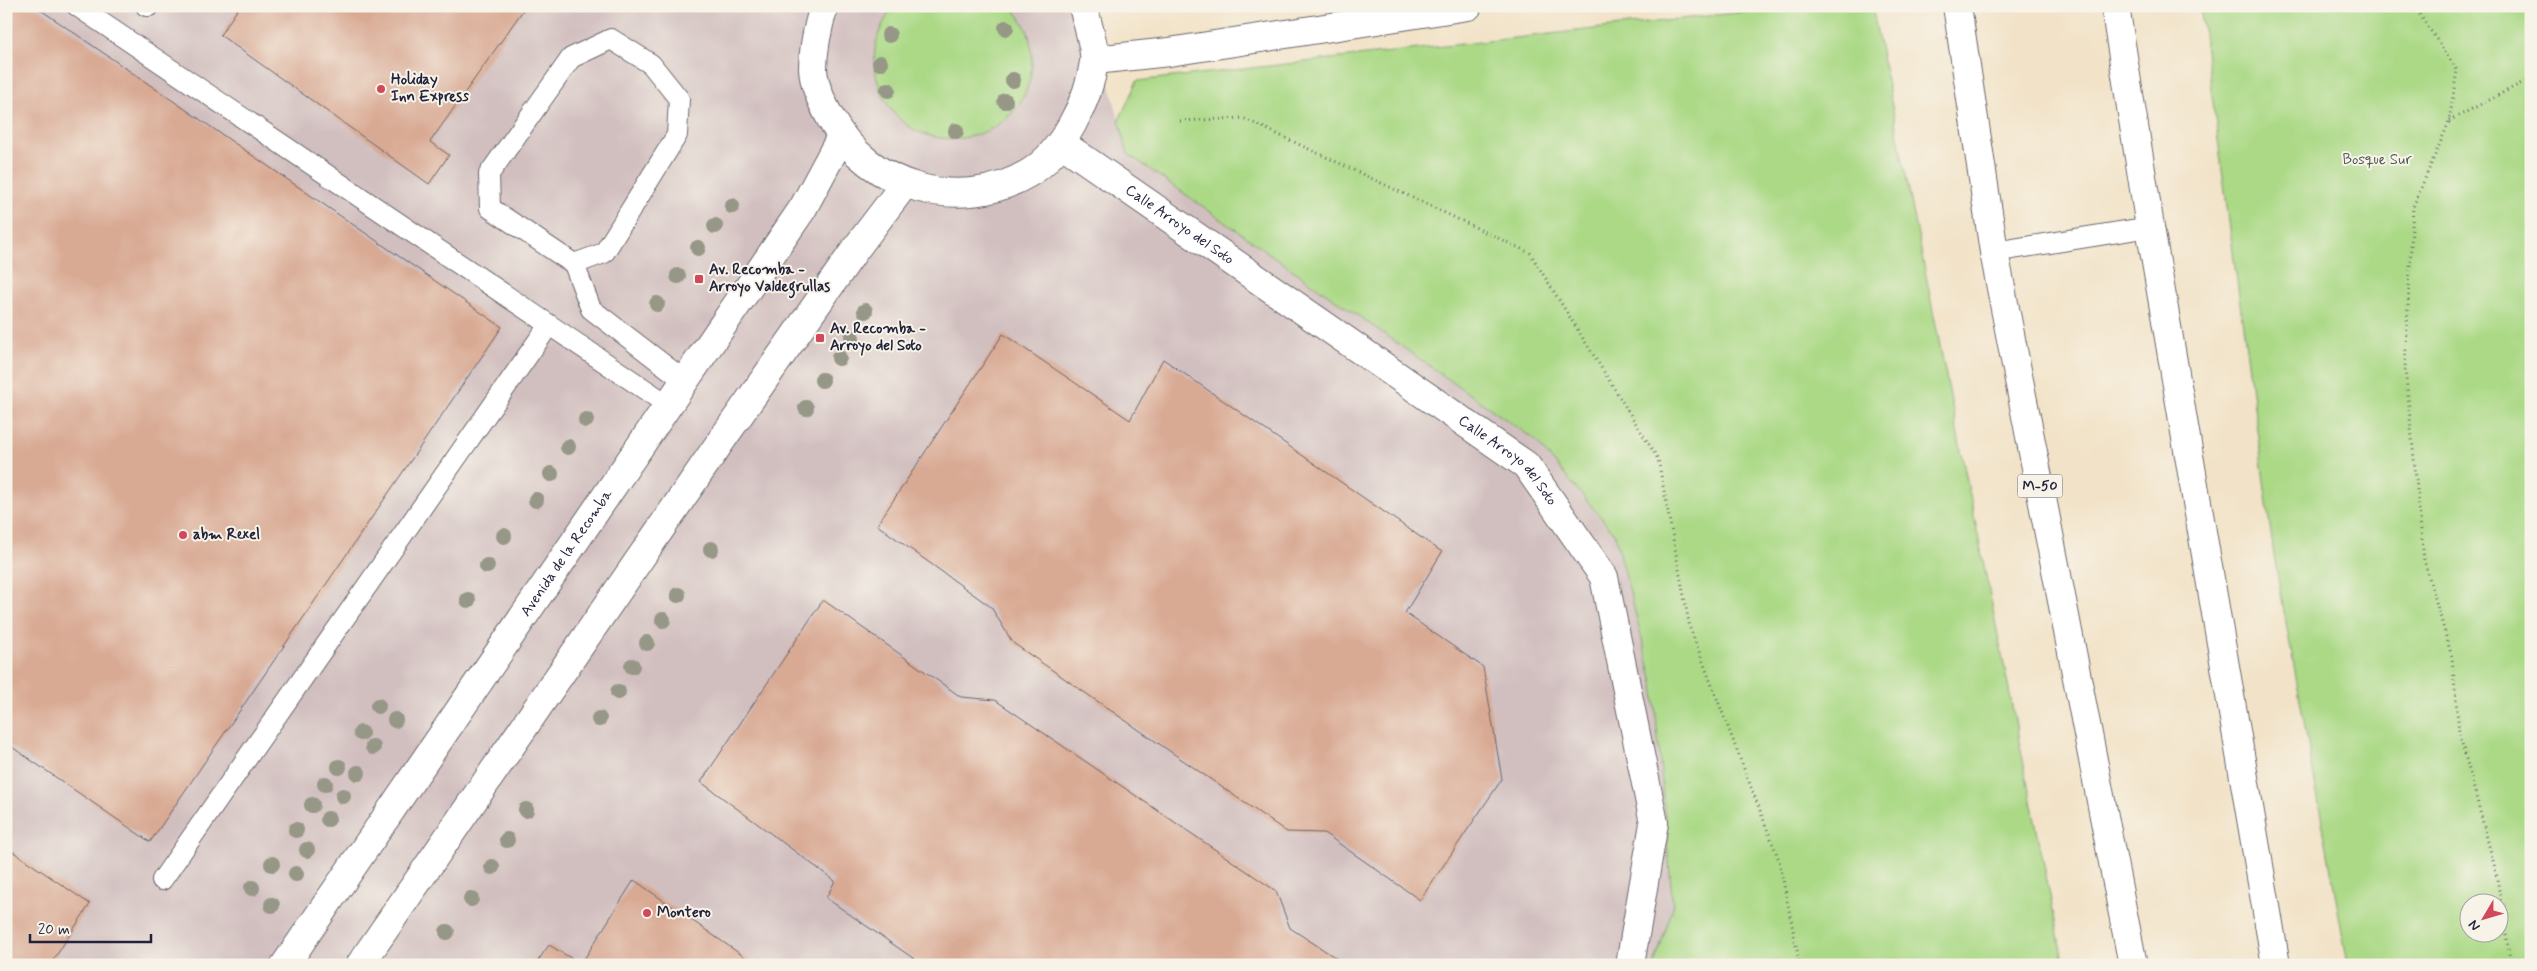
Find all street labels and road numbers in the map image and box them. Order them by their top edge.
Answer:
street label: Calle Arroyo del Soto [1121,180,1238,270]
street label: Calle Arroyo del Soto [1454,411,1561,510]
road number: M-50 [2018,474,2062,498]
street label: Avenida de la Recomba [516,485,618,621]

